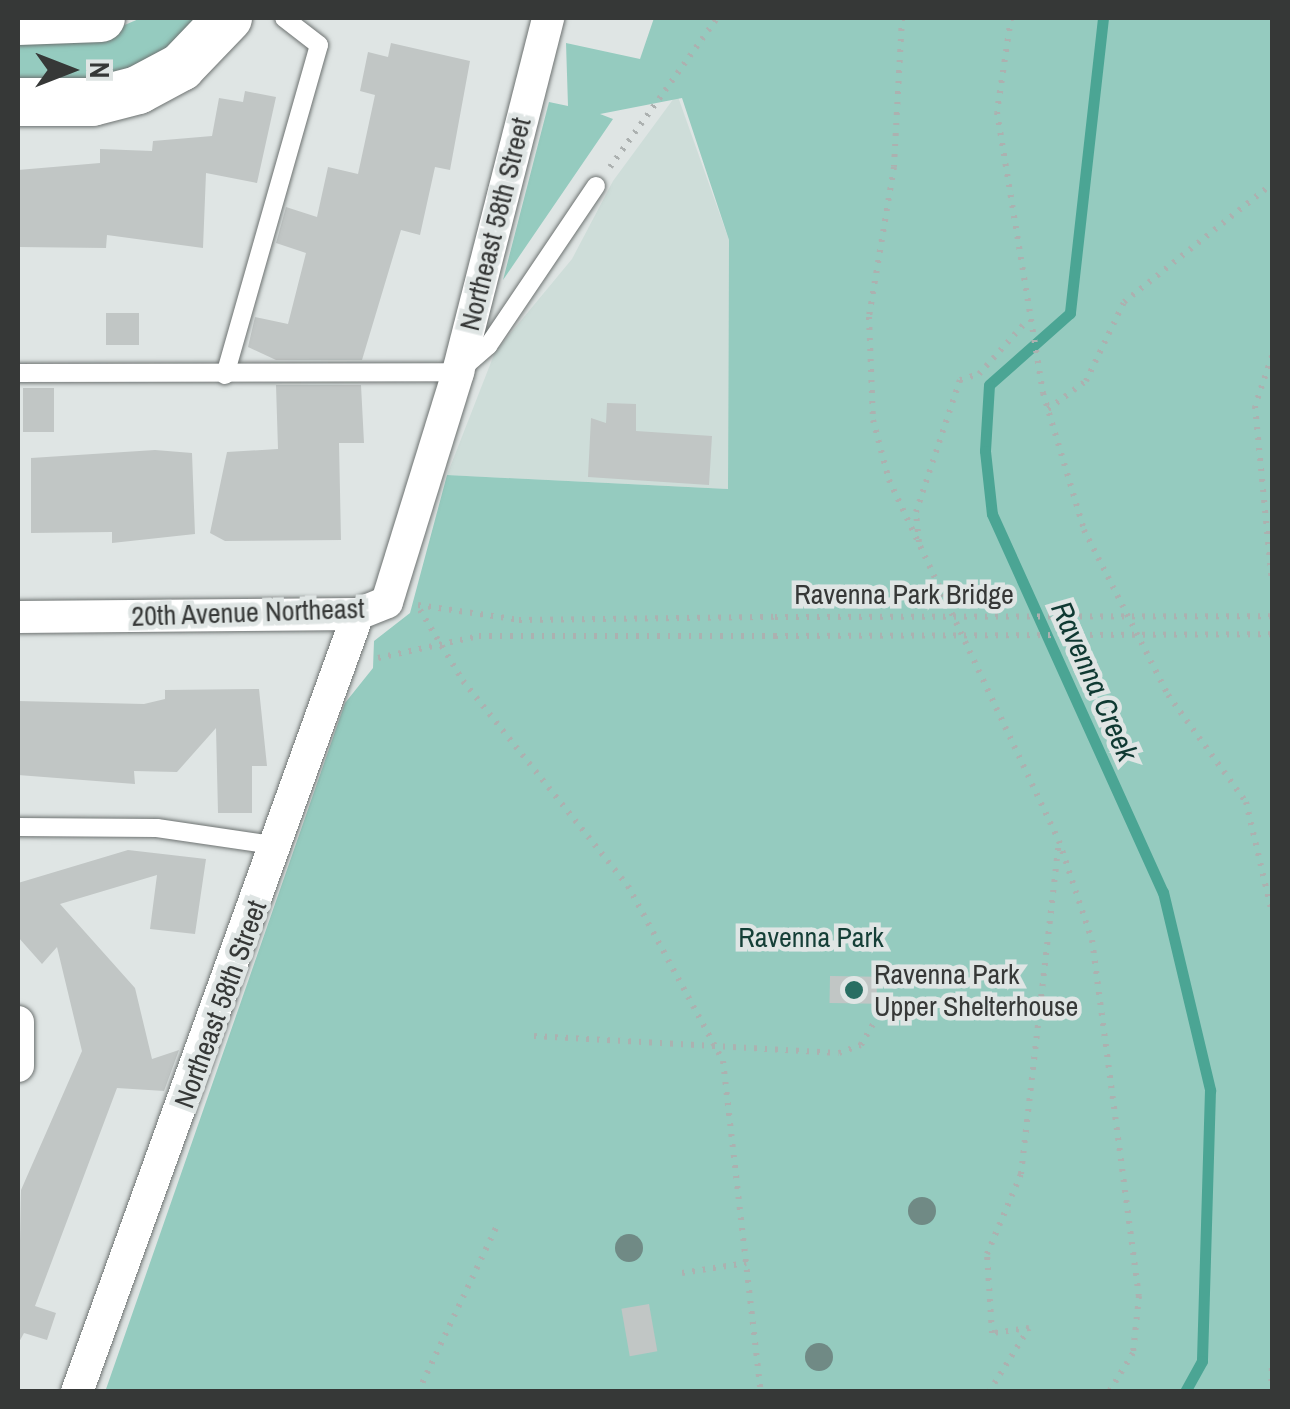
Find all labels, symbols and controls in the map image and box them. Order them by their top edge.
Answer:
north arrow [20,20,120,120]
text: N [81,62,119,78]
street label: Northeast 58th Street [452,114,538,334]
street label: Ravenna Park Bridge [794,577,1014,611]
street label: 20th Avenue Northeast [130,591,366,633]
water label: Ravenna Creek [1044,596,1146,766]
street label: Northeast 58th Street [167,896,273,1112]
park label: Ravenna Park [738,920,884,954]
place label: Ravenna Park Upper Shelterhouse [874,957,1078,1023]
marker: Ravenna Park Upper Shelterhouse [843,979,865,1001]

